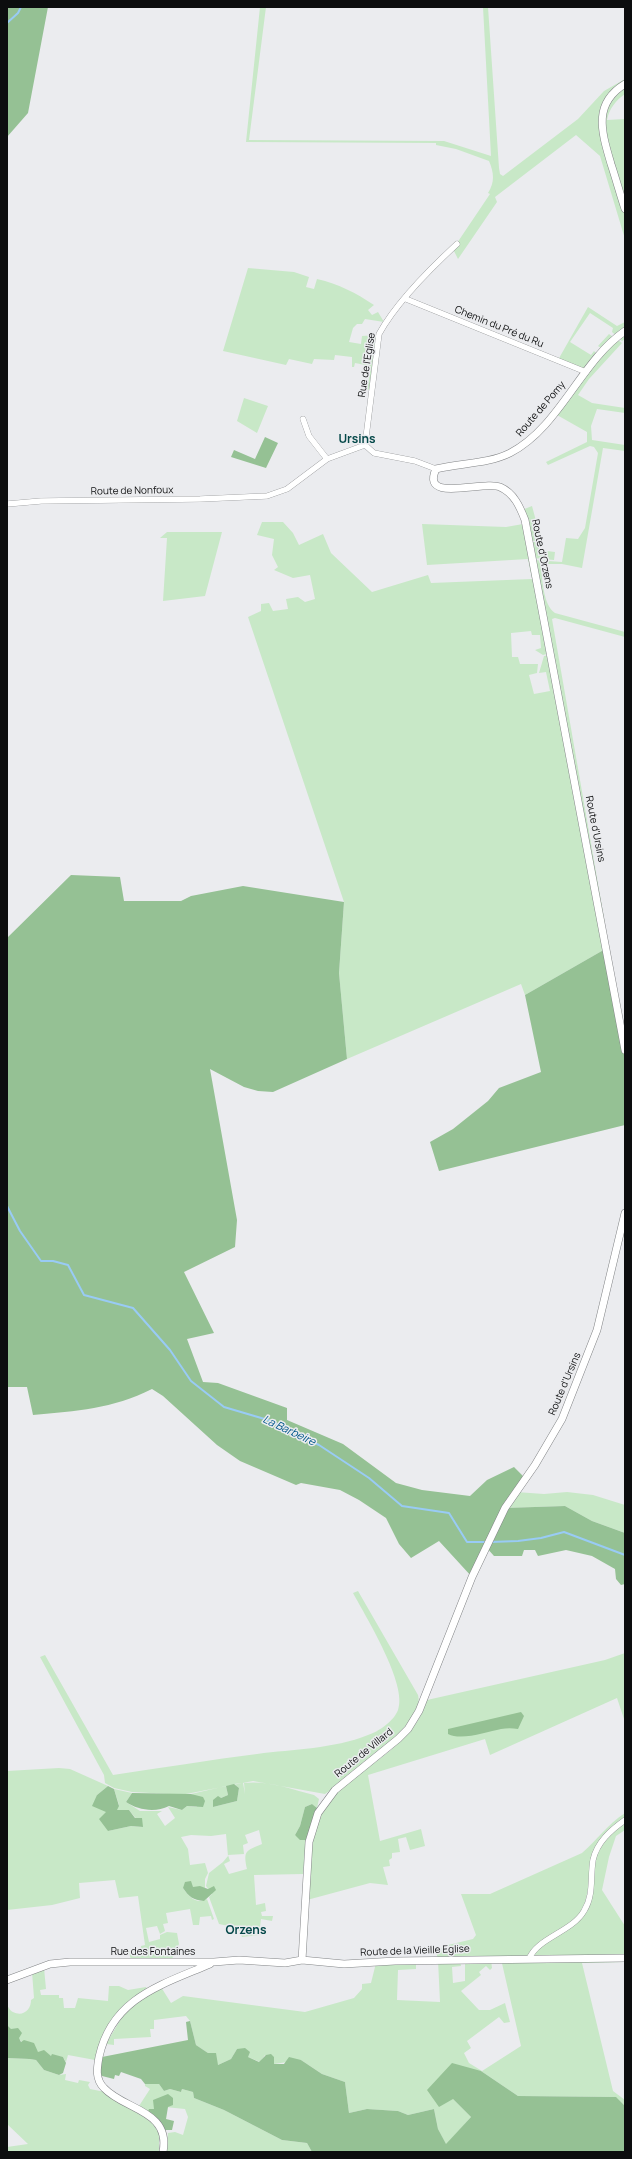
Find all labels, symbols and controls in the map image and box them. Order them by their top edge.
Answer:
street label: Chemin du Pré du Ru [453,304,545,350]
street label: Rue de l'Eglise [356,332,378,398]
street label: Route de Pomy [514,379,568,439]
district label: Ursins [338,433,376,447]
street label: Route de Nonfoux [91,484,173,498]
street label: Route d'Orzens [529,518,555,590]
street label: Route d'Ursins [583,795,607,863]
street label: Route d'Ursins [546,1351,584,1417]
water label: La Barbeire [261,1413,317,1449]
street label: Route de Villard [332,1726,396,1780]
district label: Orzens [226,1924,266,1938]
street label: Route de la Vieille Eglise [360,1943,470,1959]
street label: Rue des Fontaines [111,1946,195,1958]

